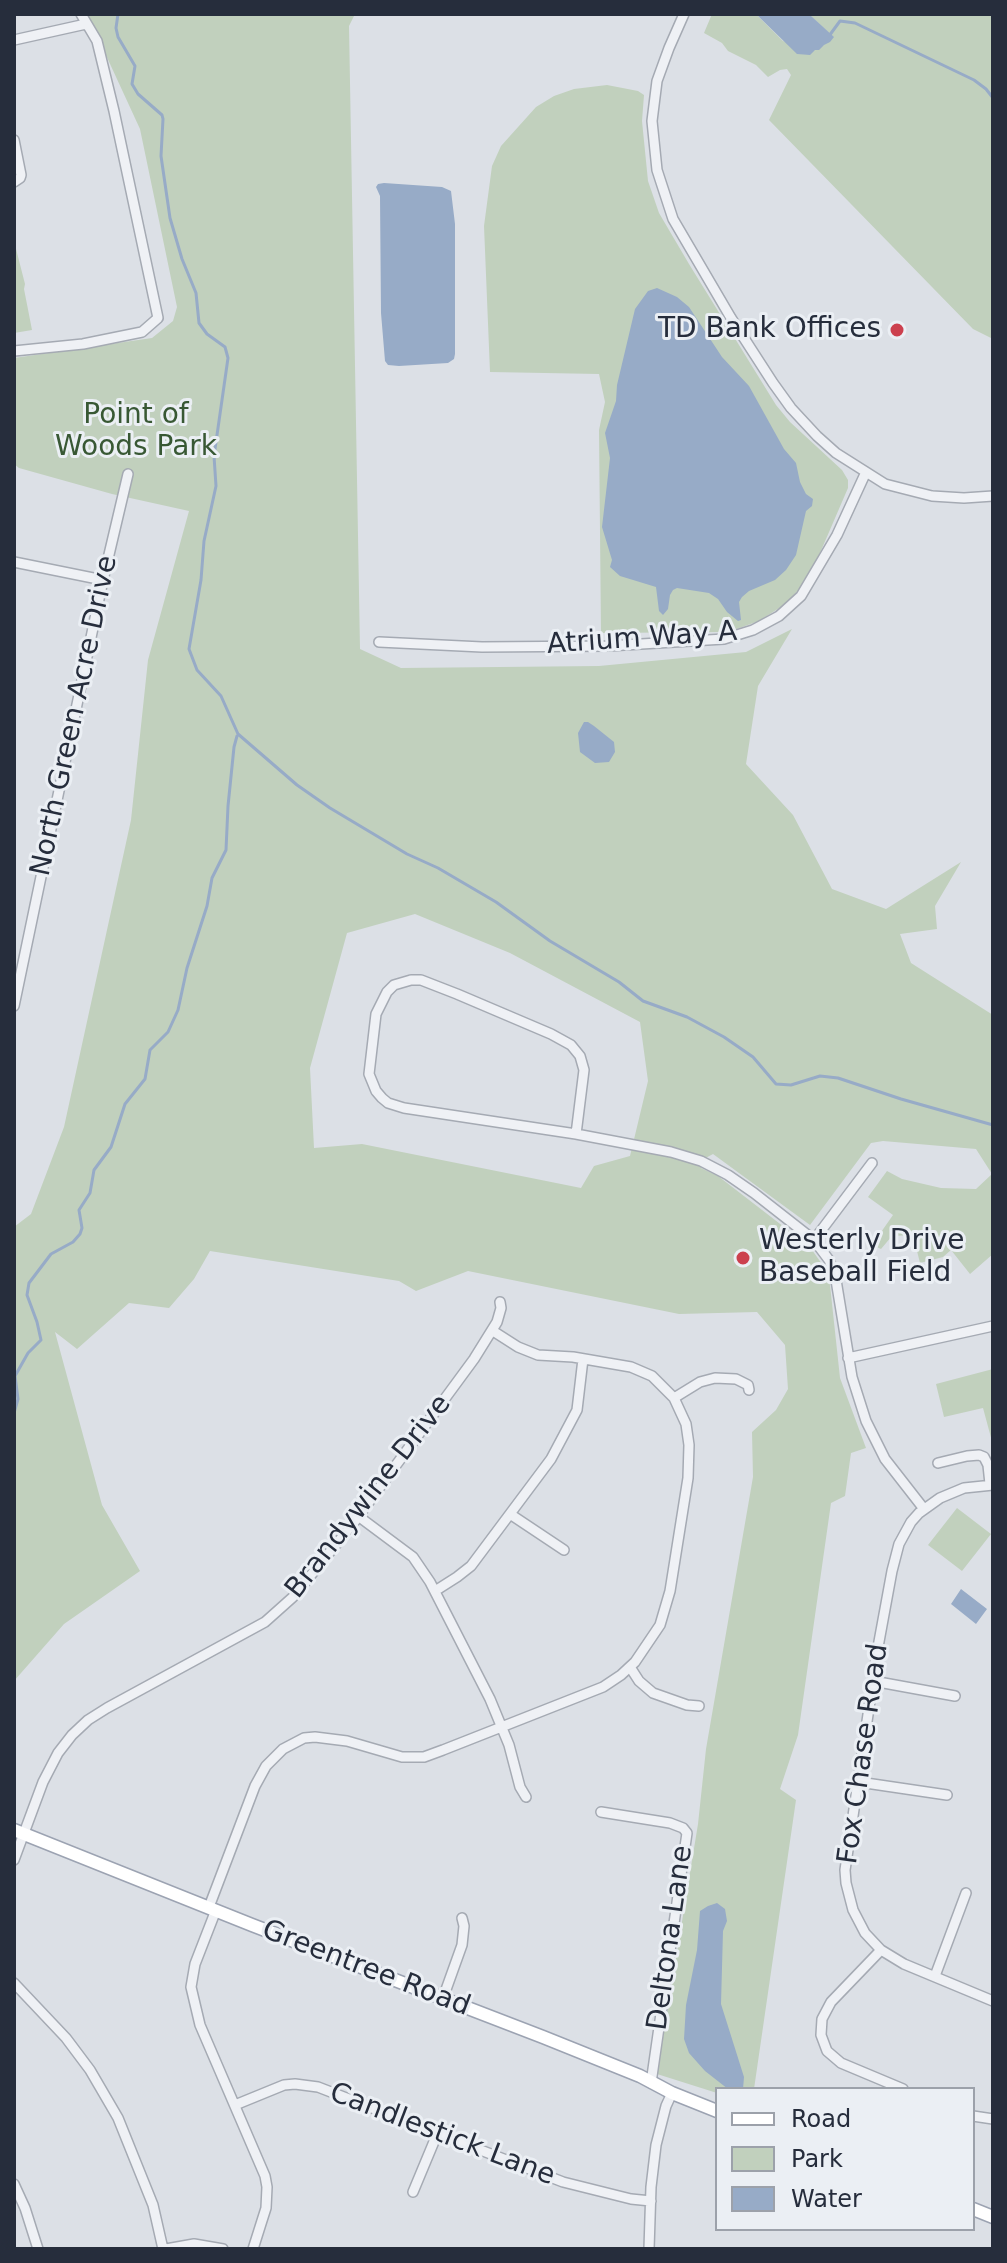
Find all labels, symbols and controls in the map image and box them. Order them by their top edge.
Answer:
place label: TD Bank Offices [658,313,881,347]
marker: TD Bank Offices [888,321,906,339]
park label: Point of Woods Park [55,399,217,465]
street label: North Green Acre Drive [25,553,125,879]
street label: Atrium Way A [546,616,738,662]
place label: Westerly Drive Baseball Field [759,1225,964,1291]
marker: Westerly Drive Baseball Field [734,1249,752,1267]
street label: Brandywine Drive [279,1388,459,1606]
street label: Fox Chase Road [832,1642,896,1866]
street label: Deltona Lane [641,1843,701,2033]
street label: Greentree Road [257,1914,475,2024]
street label: Candlestick Lane [325,2077,559,2193]
legend [715,2087,975,2231]
text: Road [791,2105,851,2133]
text: Park [791,2145,843,2173]
text: Water [791,2185,862,2213]

